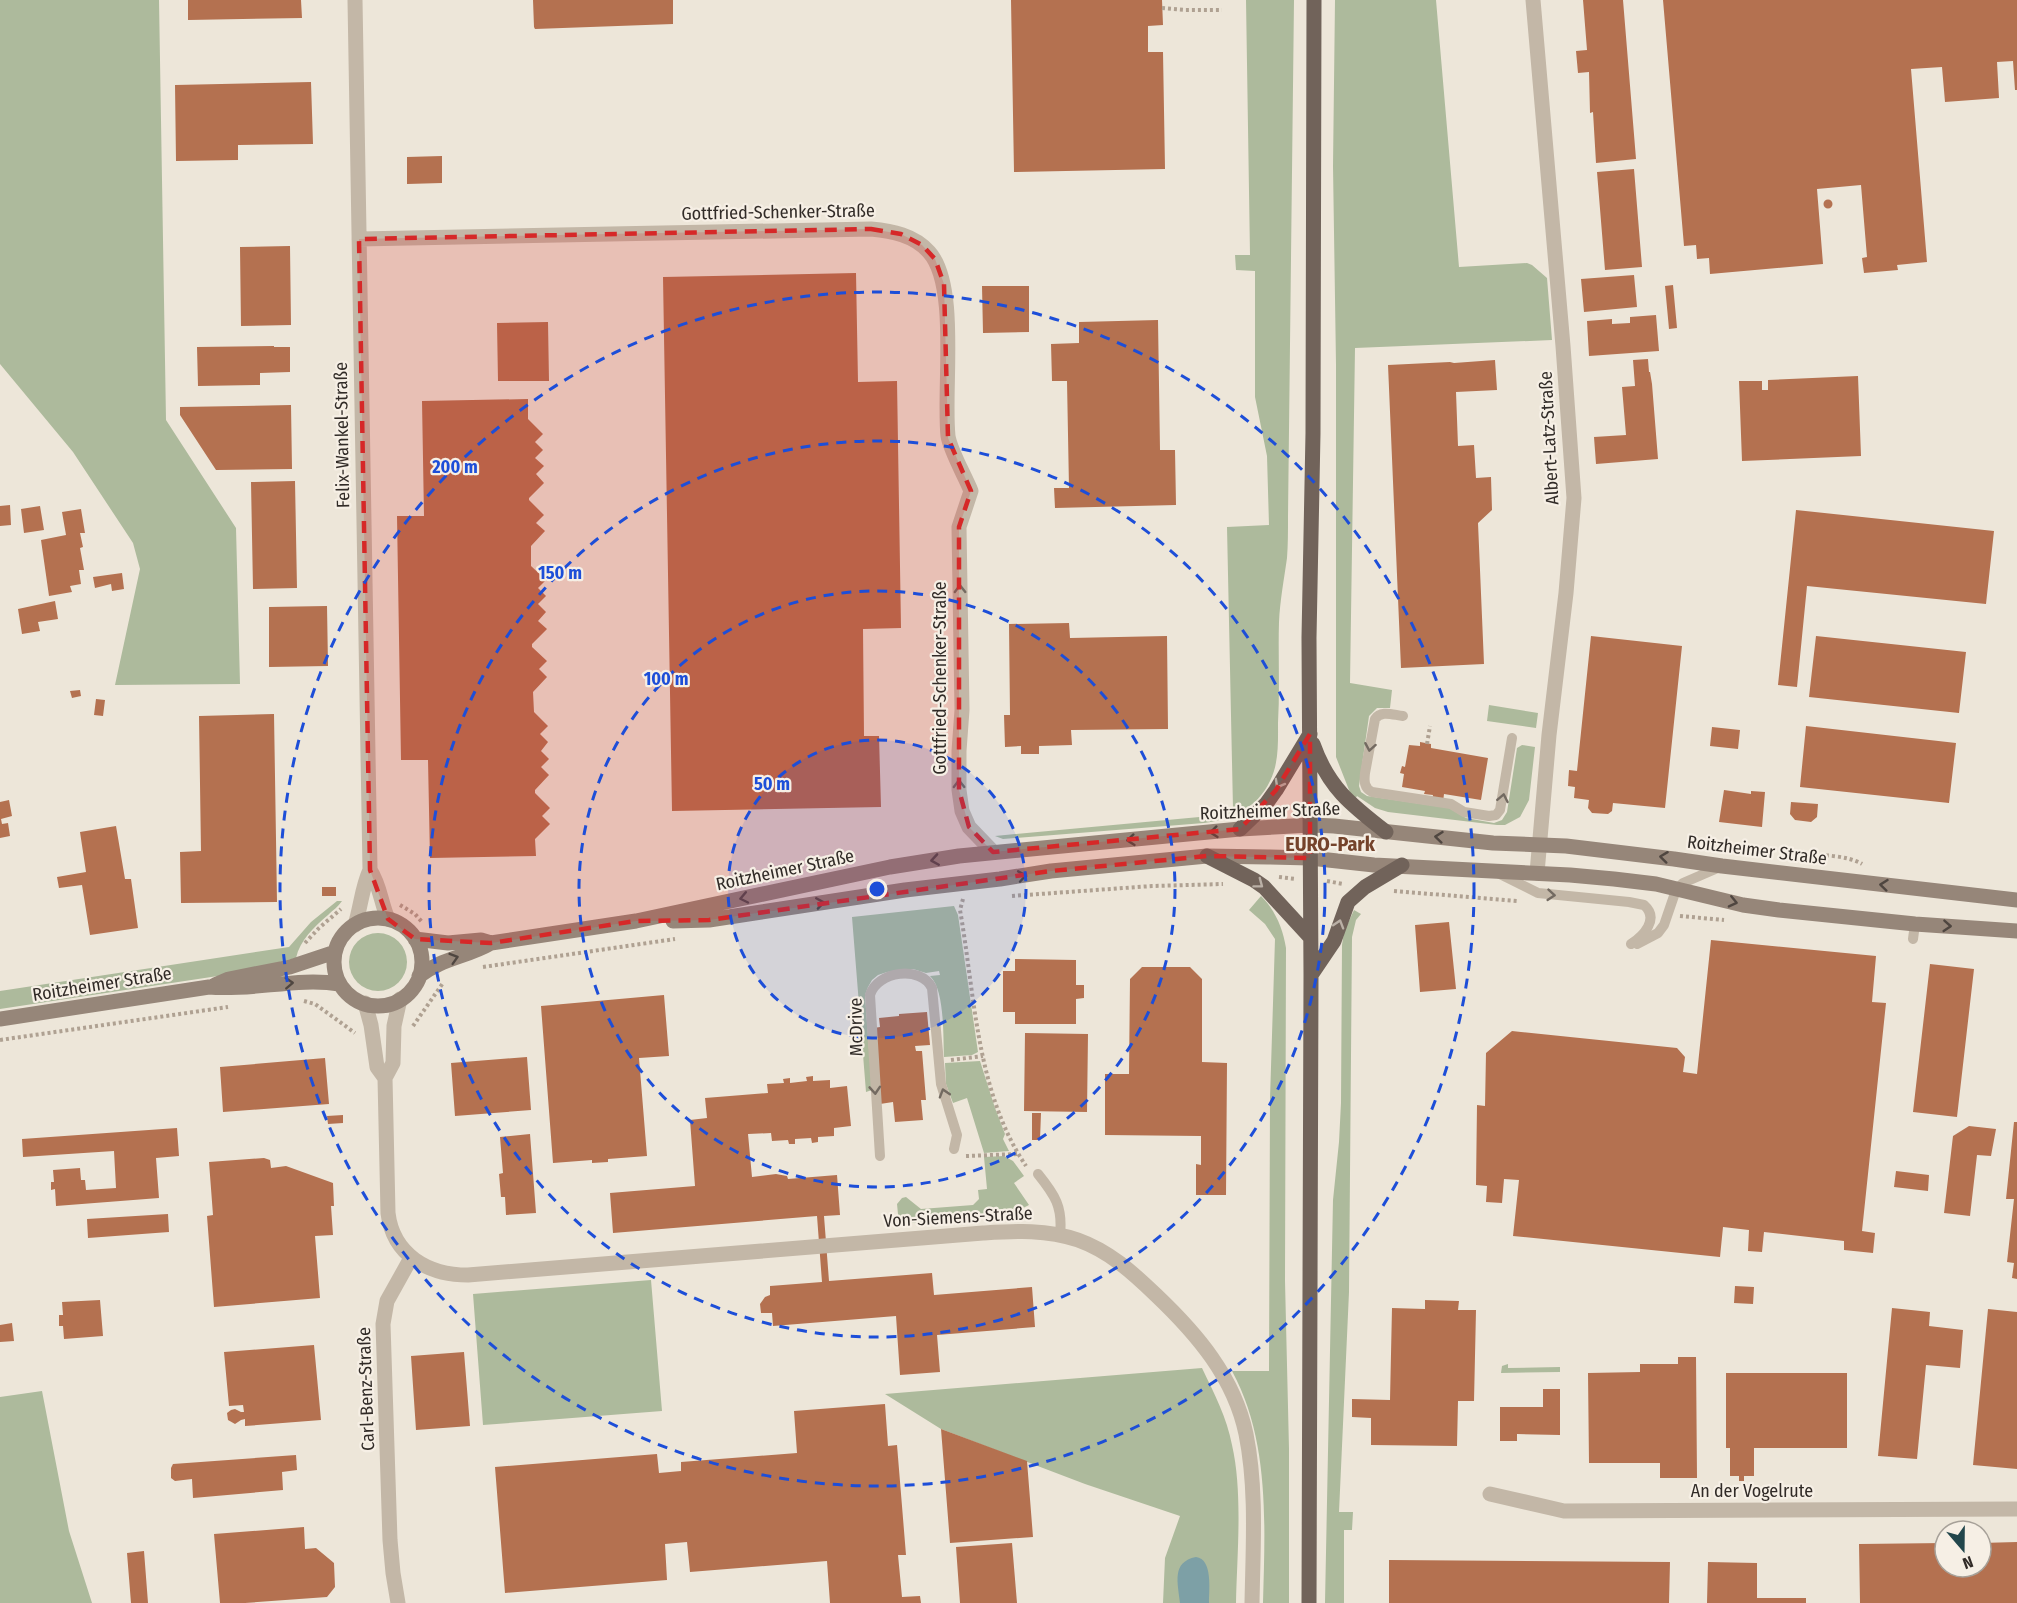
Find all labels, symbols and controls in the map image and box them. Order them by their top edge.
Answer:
street label: Gottfried-Schenker-Straße [681,199,875,225]
street label: Felix-Wankel-Straße [330,362,354,508]
street label: Albert-Latz-Straße [1535,371,1563,505]
text: 200 m [431,456,478,478]
text: 150 m [538,562,582,584]
street label: Gottfried-Schenker-Straße [929,581,951,775]
one-way arrow [954,585,966,594]
text: 100 m [644,668,688,690]
one-way arrow [1364,741,1377,751]
text: 50 m [754,773,790,795]
one-way arrow [1275,777,1286,788]
one-way arrow [953,779,965,788]
one-way arrow [1496,794,1509,804]
street label: Roitzheimer Straße [1199,798,1341,824]
one-way arrow [1210,825,1219,838]
street label: Roitzheimer Straße [1686,831,1828,869]
district label: EURO-Park [1285,832,1376,856]
one-way arrow [1435,832,1444,844]
one-way arrow [1126,833,1136,846]
street label: Roitzheimer Straße [714,845,856,895]
one-way arrow [1659,852,1668,864]
one-way arrow [930,853,940,865]
one-way arrow [1016,870,1026,883]
one-way arrow [1252,877,1263,888]
centre of rings [867,879,887,899]
one-way arrow [1880,879,1889,891]
one-way arrow [1546,888,1555,901]
one-way arrow [739,891,749,904]
one-way arrow [1728,895,1738,908]
one-way arrow [815,897,824,909]
one-way arrow [1332,919,1345,930]
one-way arrow [1943,919,1952,932]
one-way arrow [448,953,459,965]
street label: Roitzheimer Straße [31,962,173,1006]
one-way arrow [284,977,293,990]
street label: McDrive [844,997,868,1056]
one-way arrow [869,1085,882,1094]
one-way arrow [939,1088,951,1099]
street label: Von-Siemens-Straße [883,1202,1033,1232]
street label: Carl-Benz-Straße [353,1327,379,1451]
street label: An der Vogelrute [1691,1480,1813,1502]
north arrow [1933,1519,1993,1579]
text: N [1960,1552,1976,1573]

